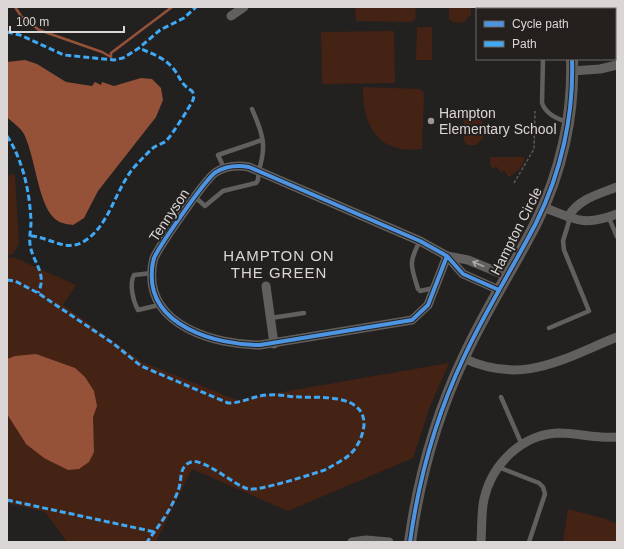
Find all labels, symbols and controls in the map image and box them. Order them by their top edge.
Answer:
scale bar [10,8,124,34]
legend [476,8,616,60]
text: 100 m [16,15,49,29]
text: Cycle path [512,17,569,31]
text: Path [512,37,537,51]
place label: Hampton Elementary School [439,105,557,137]
marker: Hampton Elementary School [426,116,436,126]
street label: Hampton Circle [487,184,545,278]
street label: Tennyson [146,186,192,244]
district label: HAMPTON ON THE GREEN [223,247,335,281]
one-way arrow [472,260,484,267]

